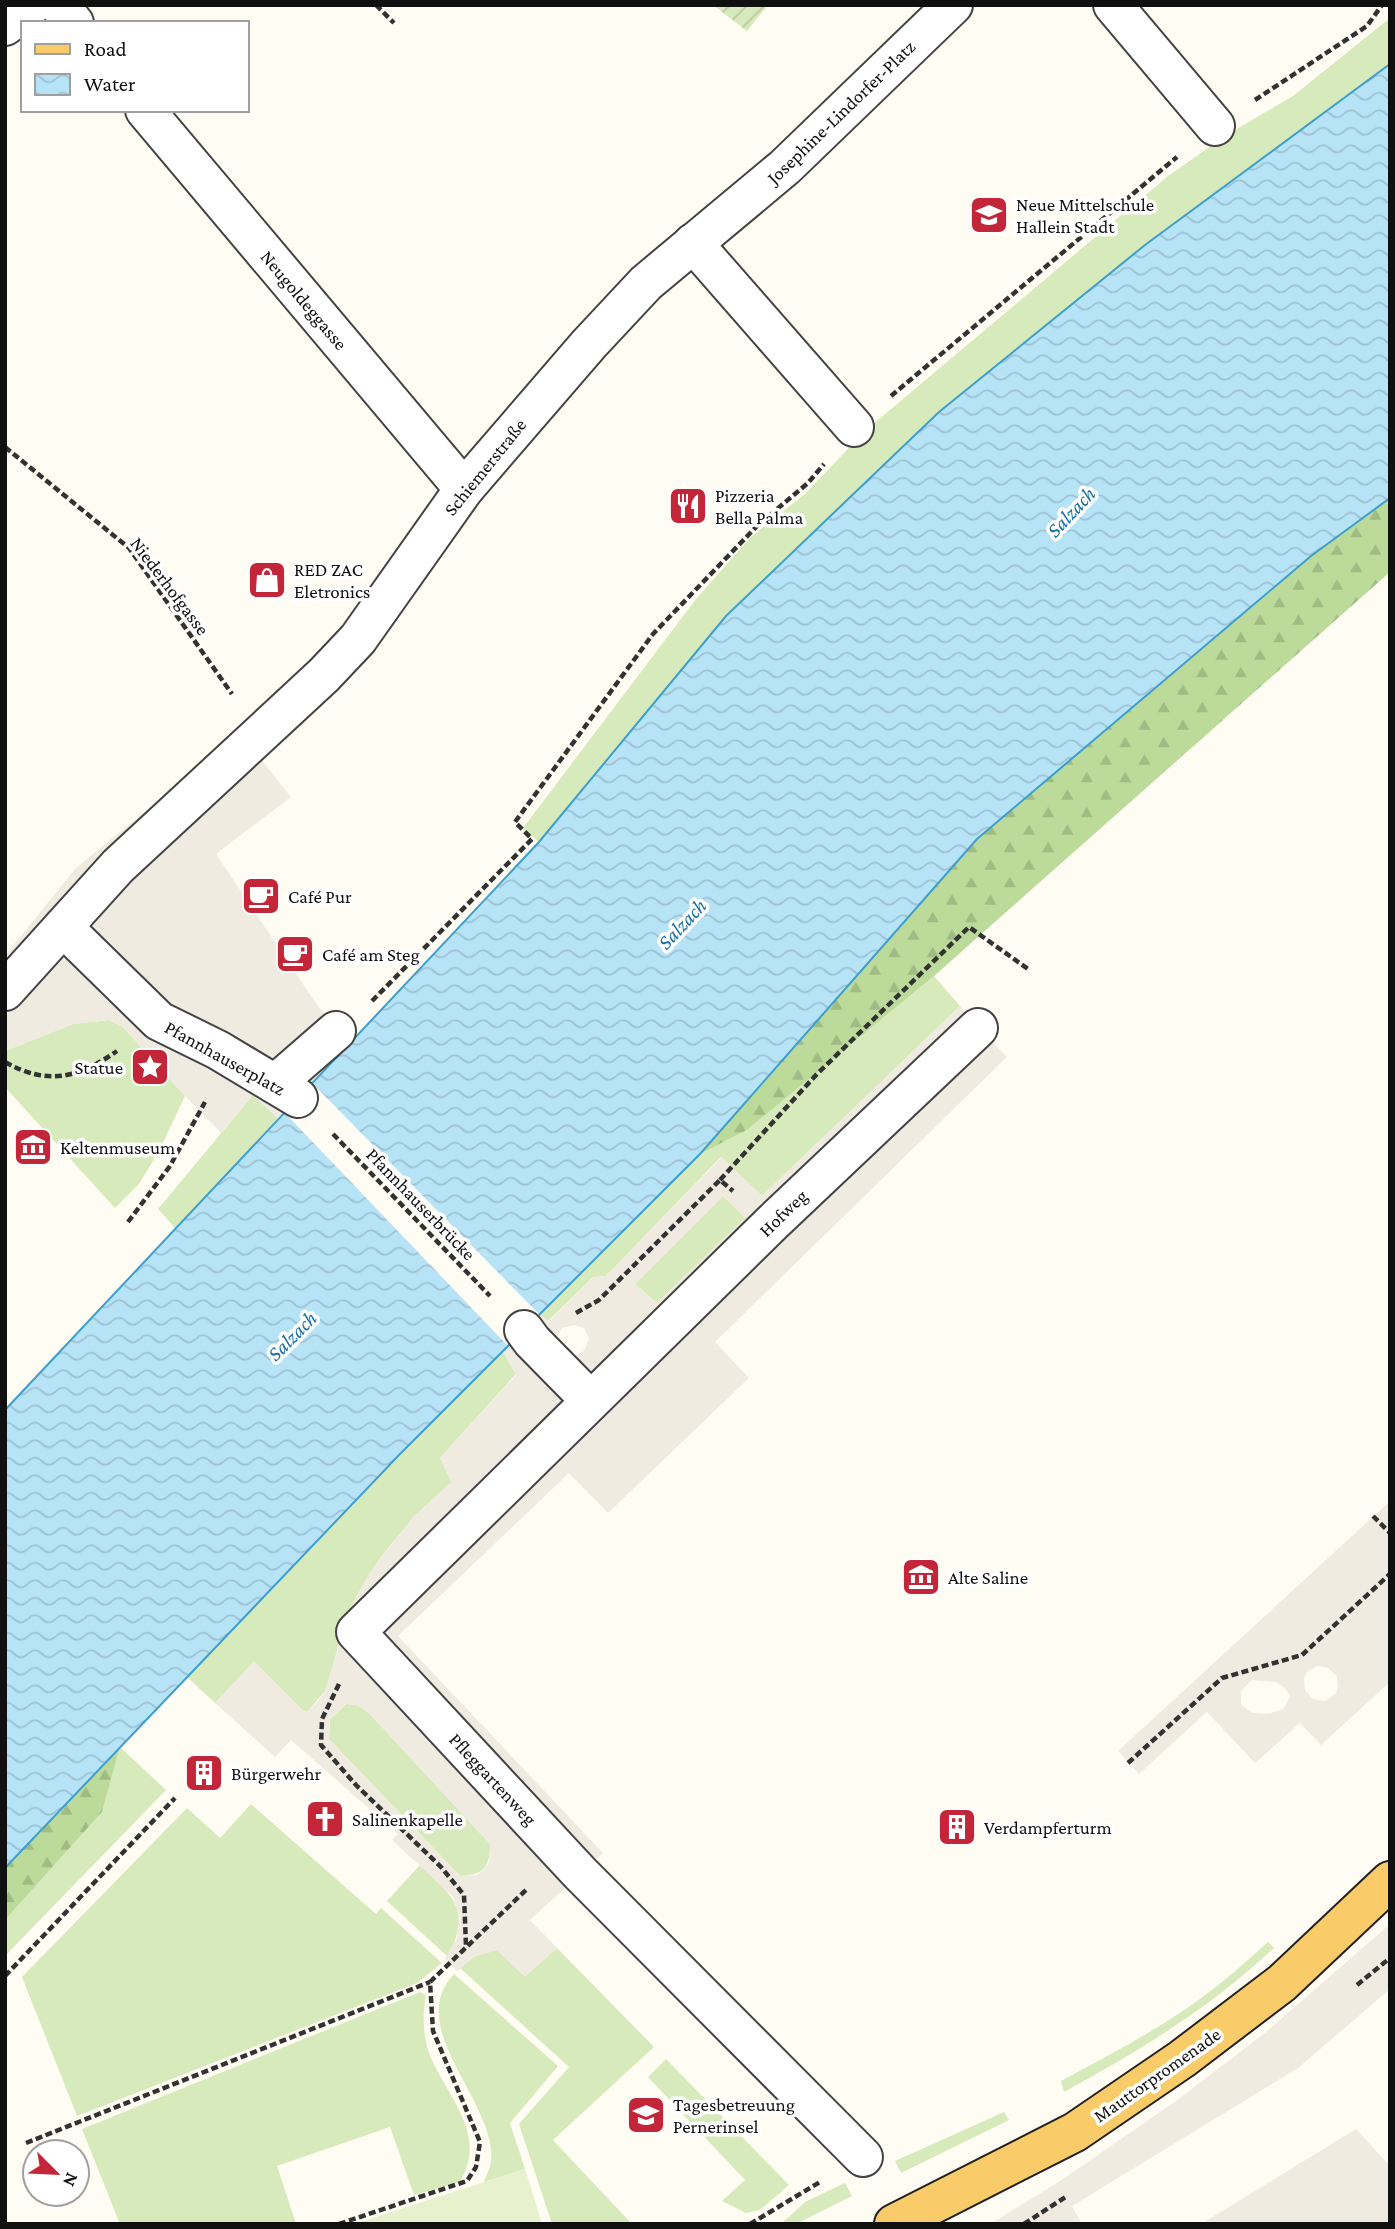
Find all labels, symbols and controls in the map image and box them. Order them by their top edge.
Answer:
legend [21,21,248,112]
street label: Josephine-Lindorfer-Platz [761,36,919,190]
text: Road [84,37,127,61]
text: Water [84,72,136,96]
school or university icon: Neue Mittelschule Hallein Stadt [968,194,1010,236]
place label: Neue Mittelschule Hallein Stadt [1016,194,1154,237]
street label: Neugoldeggasse [256,246,352,354]
street label: Schiemerstraße [440,414,530,520]
water label: Salzach [1042,482,1100,542]
restaurant icon: Pizzeria Bella Palma [667,485,709,527]
place label: Pizzeria Bella Palma [715,485,803,528]
street label: Niederhofgasse [126,533,214,639]
shop icon: RED ZAC Eletronics [246,559,288,601]
place label: RED ZAC Eletronics [294,559,370,602]
cafe icon: Café Pur [240,875,282,917]
place label: Café Pur [288,886,352,907]
water label: Salzach [653,894,711,954]
cafe icon: Café am Steg [274,933,316,975]
place label: Café am Steg [322,944,420,965]
street label: Pfannhauserplatz [161,1016,289,1100]
place icon: Statue [129,1046,171,1088]
place label: Statue [74,1057,123,1078]
museum icon: Keltenmuseum [12,1126,54,1168]
place label: Keltenmuseum [60,1137,175,1158]
street label: Pfannhauserbrücke [362,1144,480,1264]
street label: Hofweg [755,1185,811,1241]
water label: Salzach [262,1306,322,1366]
museum icon: Alte Saline [900,1556,942,1598]
place label: Alte Saline [948,1567,1028,1588]
street label: Pfleggartenweg [445,1729,541,1829]
building icon: Bürgerwehr [183,1752,225,1794]
place label: Bürgerwehr [231,1763,321,1784]
church icon: Salinenkapelle [304,1798,346,1840]
building icon: Verdampferturm [936,1806,978,1848]
place label: Salinenkapelle [352,1809,463,1830]
place label: Verdampferturm [984,1817,1112,1838]
street label: Mauttorpromenade [1090,2023,1224,2127]
school or university icon: Tagesbetreuung Pernerinsel [625,2094,667,2136]
place label: Tagesbetreuung Pernerinsel [673,2094,795,2137]
north arrow [21,2138,91,2208]
text: N [59,2170,83,2190]

